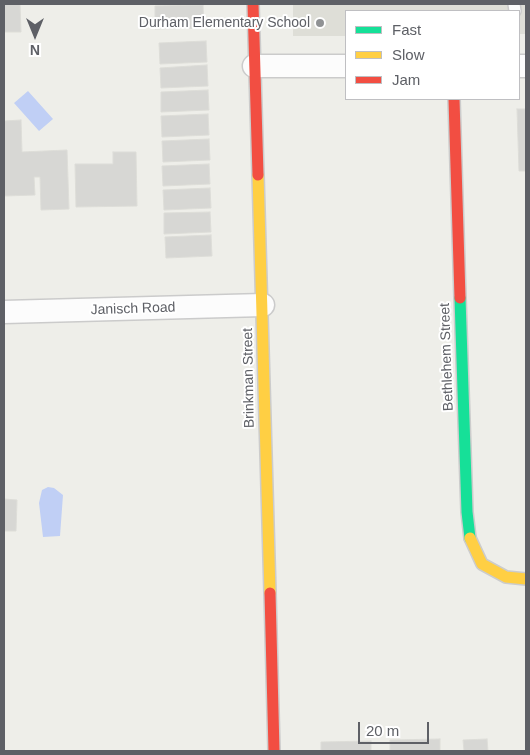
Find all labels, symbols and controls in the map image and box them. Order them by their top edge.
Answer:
north arrow [10,10,60,60]
legend [345,10,520,100]
place label: Durham Elementary School [139,15,310,31]
marker: Durham Elementary School [314,17,326,29]
text: Fast [392,21,421,38]
text: N [30,42,40,58]
text: Slow [392,46,425,63]
text: Jam [392,71,420,88]
street label: Janisch Road [90,299,176,319]
street label: Bethlehem Street [437,303,457,411]
street label: Brinkman Street [240,328,258,428]
scale bar [360,712,431,744]
text: 20 m [366,722,399,739]

